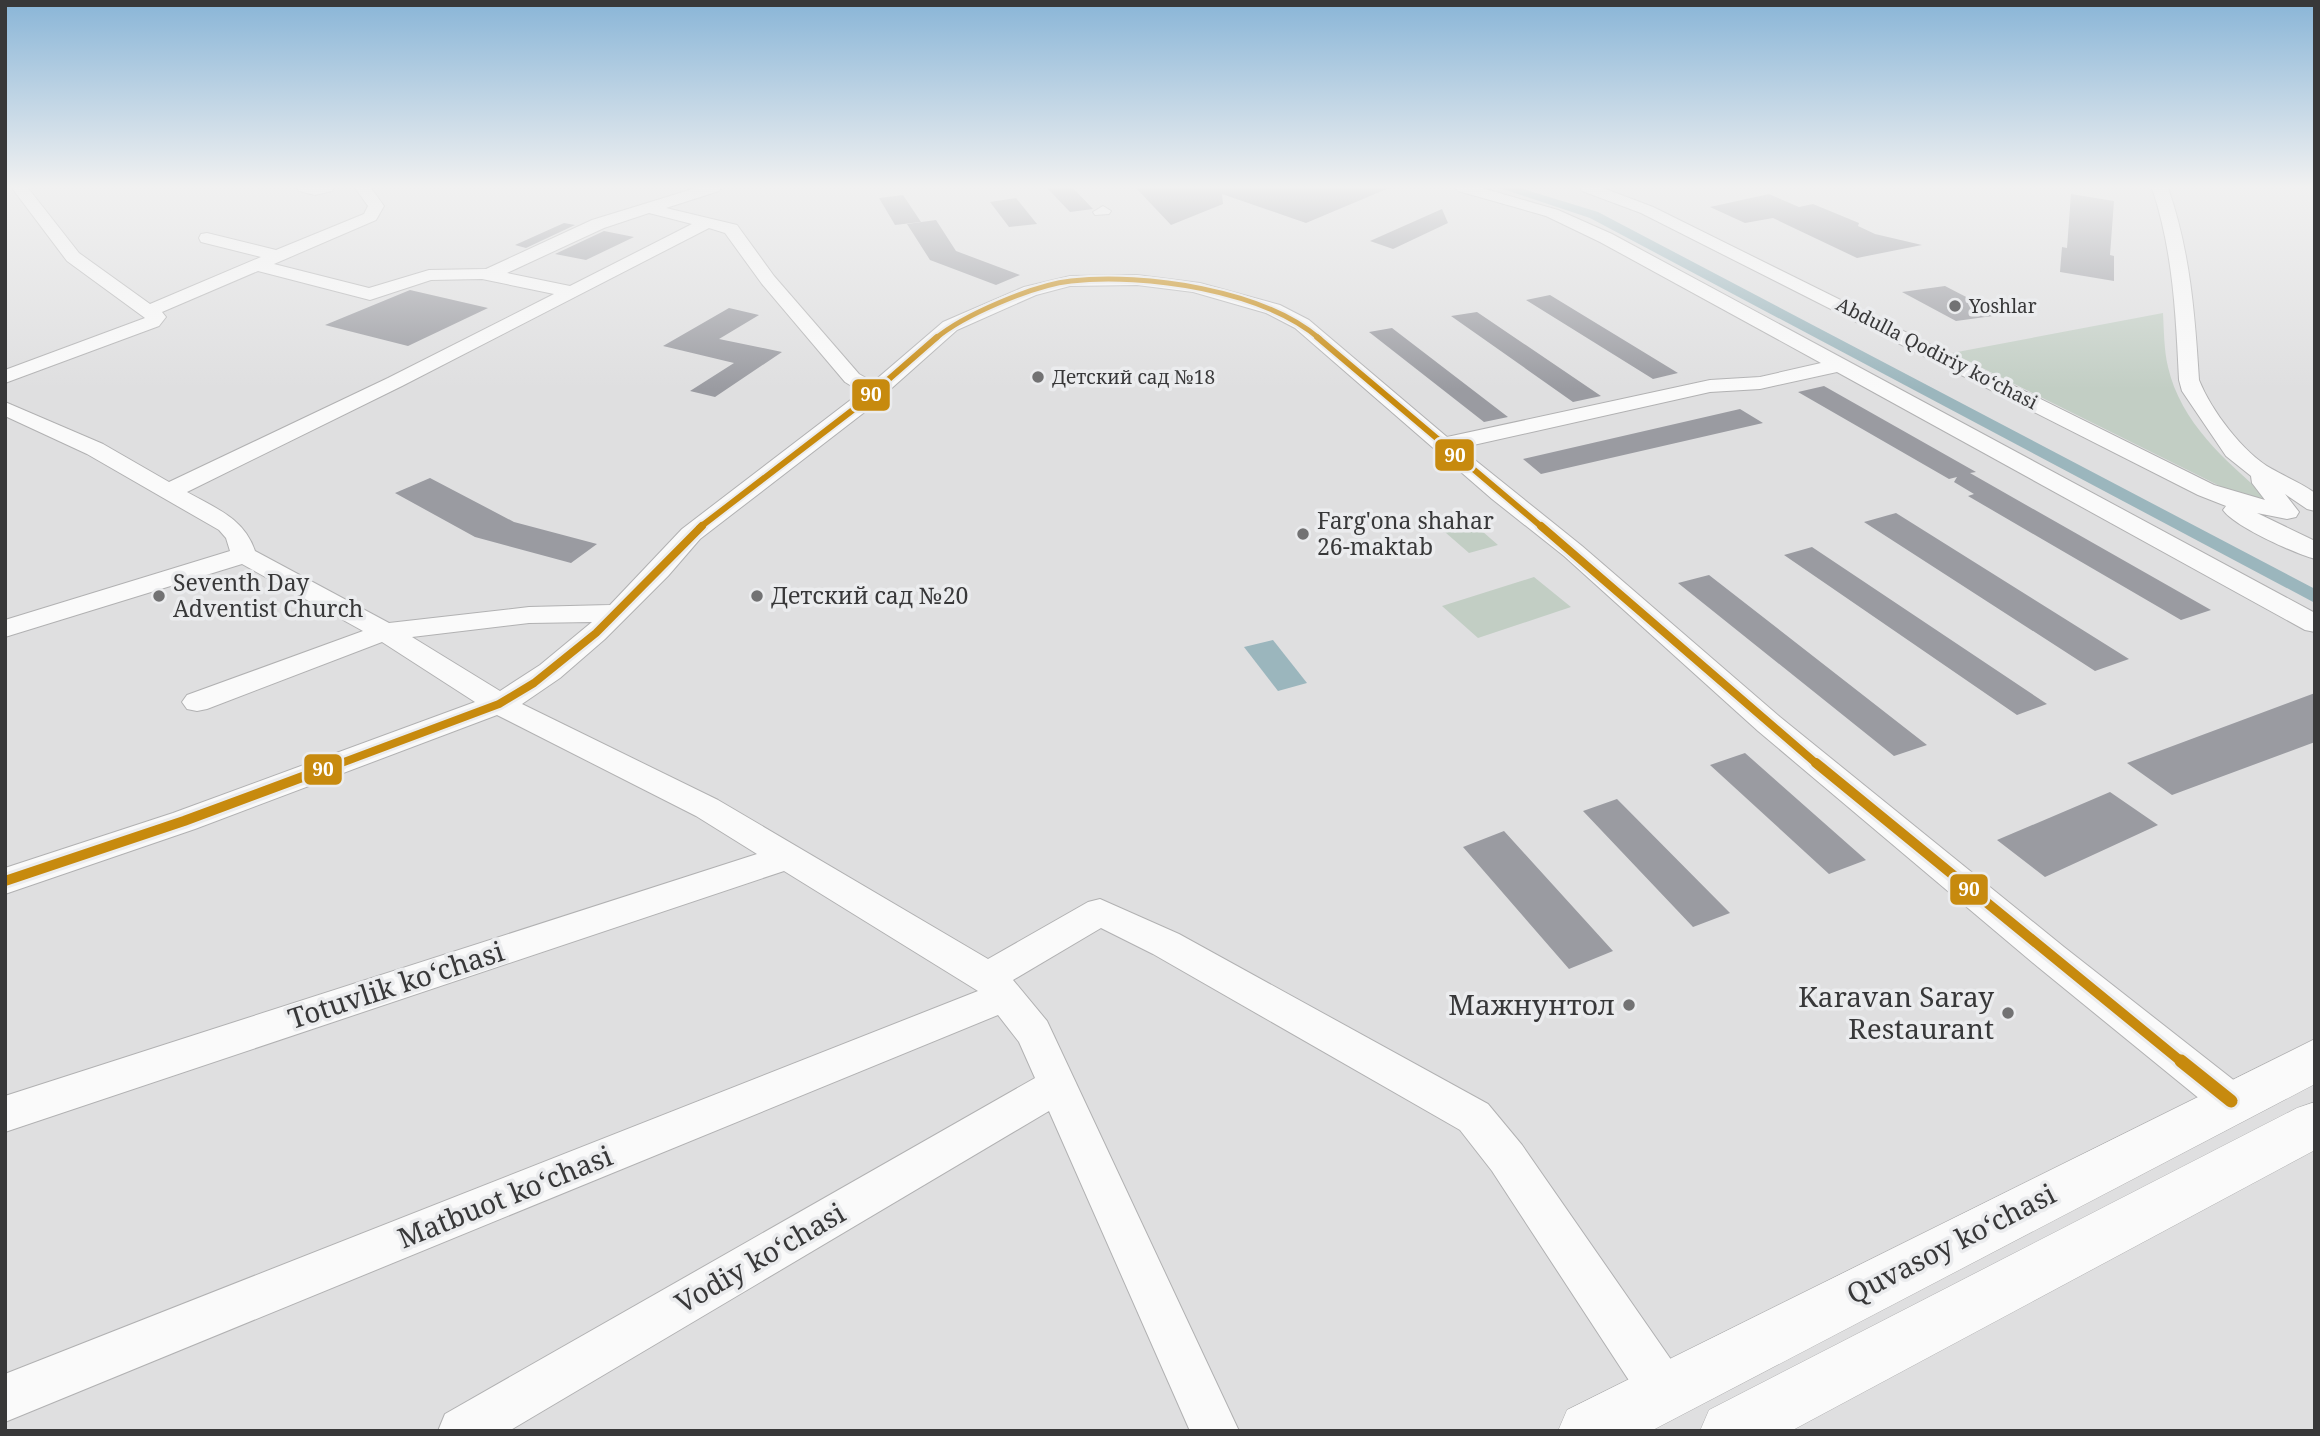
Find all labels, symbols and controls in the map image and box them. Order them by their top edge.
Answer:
street label: Abdulla Qodiriy koʻchasi [1832,291,2042,415]
place label: Yoshlar [1968,293,2037,319]
marker: Yoshlar [1947,298,1963,314]
place label: Детский сад №18 [1052,364,1215,390]
marker: Детский сад №18 [1030,369,1046,385]
line badge: 90 [851,378,891,412]
text: 90 [860,381,882,407]
line badge: 90 [1434,438,1475,472]
text: 90 [1444,442,1466,468]
place label: Farg'ona shahar 26-maktab [1317,504,1494,562]
marker: Farg'ona shahar 26-maktab [1295,526,1311,542]
place label: Seventh Day Adventist Church [173,566,363,624]
place label: Детский сад №20 [771,579,968,611]
marker: Seventh Day Adventist Church [151,588,167,604]
marker: Детский сад №20 [749,588,765,604]
line badge: 90 [303,753,343,786]
text: 90 [312,756,334,782]
line badge: 90 [1949,873,1989,906]
text: 90 [1958,876,1980,902]
street label: Totuvlik koʻchasi [283,931,509,1037]
place label: Karavan Saray Restaurant [1798,977,1994,1047]
place label: Мажнунтол [1448,985,1615,1023]
marker: Мажнунтол [1621,997,1637,1013]
marker: Karavan Saray Restaurant [2000,1005,2016,1021]
street label: Matbuot koʻchasi [392,1136,617,1256]
street label: Quvasoy koʻchasi [1840,1174,2062,1312]
street label: Vodiy koʻchasi [668,1193,852,1321]

